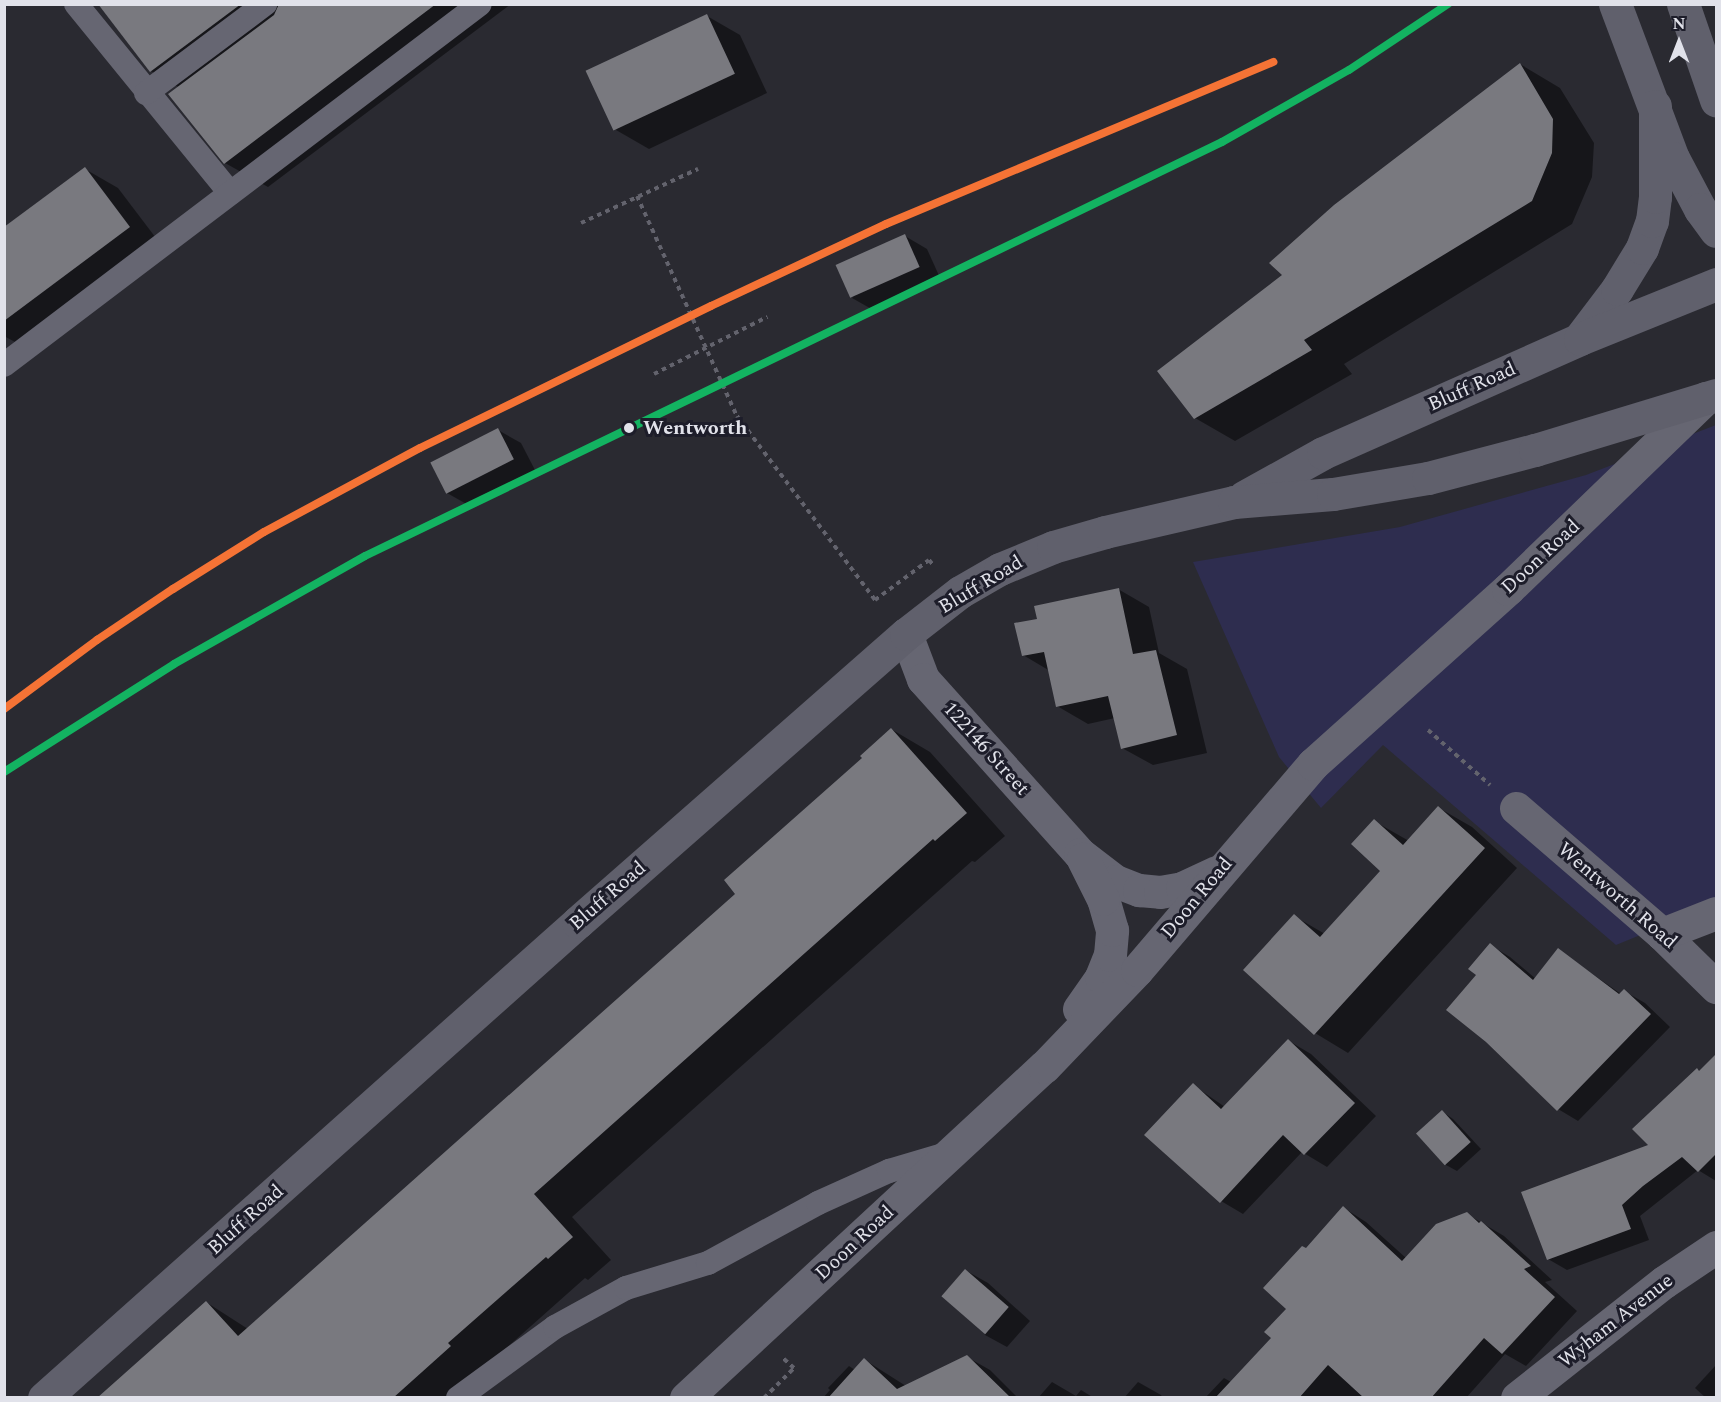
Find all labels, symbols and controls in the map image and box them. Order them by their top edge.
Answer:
north arrow [1649,12,1709,72]
text: N [1672,12,1686,36]
street label: Bluff Road [1424,357,1520,417]
place label: Wentworth [643,416,747,440]
marker: Wentworth [620,419,638,437]
street label: Doon Road [1497,514,1585,600]
street label: Bluff Road [935,551,1027,619]
street label: 122146 Street [938,697,1034,801]
street label: Wentworth Road [1552,838,1682,954]
street label: Doon Road [1156,852,1238,944]
street label: Bluff Road [565,856,651,936]
street label: Bluff Road [203,1180,289,1260]
street label: Doon Road [811,1200,899,1286]
street label: Wyham Avenue [1554,1269,1678,1373]

